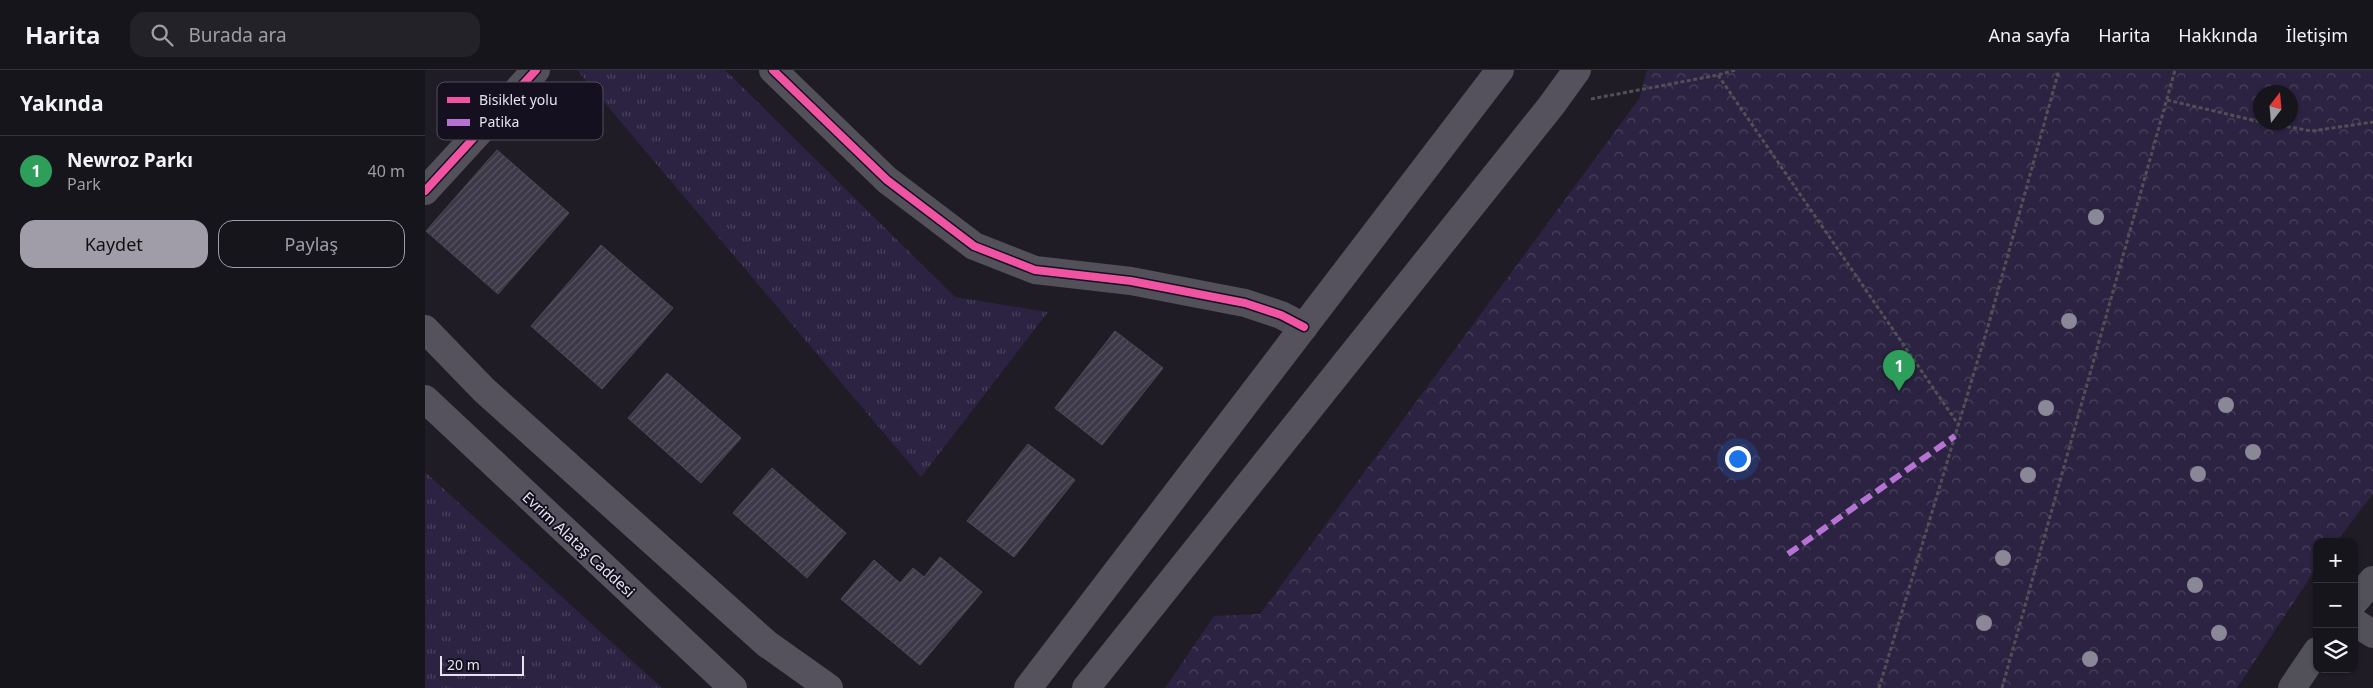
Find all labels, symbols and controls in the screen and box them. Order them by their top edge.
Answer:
search box [130,12,480,57]
text: Harita [25,18,100,51]
icon: search [148,21,176,49]
text: Burada ara [188,22,287,48]
text: Ana sayfa [1989,23,2070,47]
text: Harita [2098,23,2150,47]
text: Hakkında [2178,23,2258,47]
text: İletişim [2286,23,2348,47]
legend [437,82,603,140]
north arrow [2253,85,2298,130]
text: Yakında [20,89,103,117]
text: Bisiklet yolu [479,90,558,109]
text: Patika [479,112,519,131]
text: Newroz Parkı [67,147,193,173]
text: 1 [31,160,41,182]
text: 40 m [368,160,405,182]
text: Park [67,173,101,195]
button: Kaydet [20,220,208,268]
button: Paylaş [218,220,405,268]
pin: 1 [1883,350,1915,391]
your location [1725,446,1751,472]
street label: Evrim Alataş Caddesi [519,487,639,601]
map controls [2313,538,2358,673]
button: + [2313,538,2358,583]
button: − [2313,583,2358,628]
button: layers [2313,628,2358,673]
scale bar [440,653,524,676]
text: 20 m [447,655,480,674]

